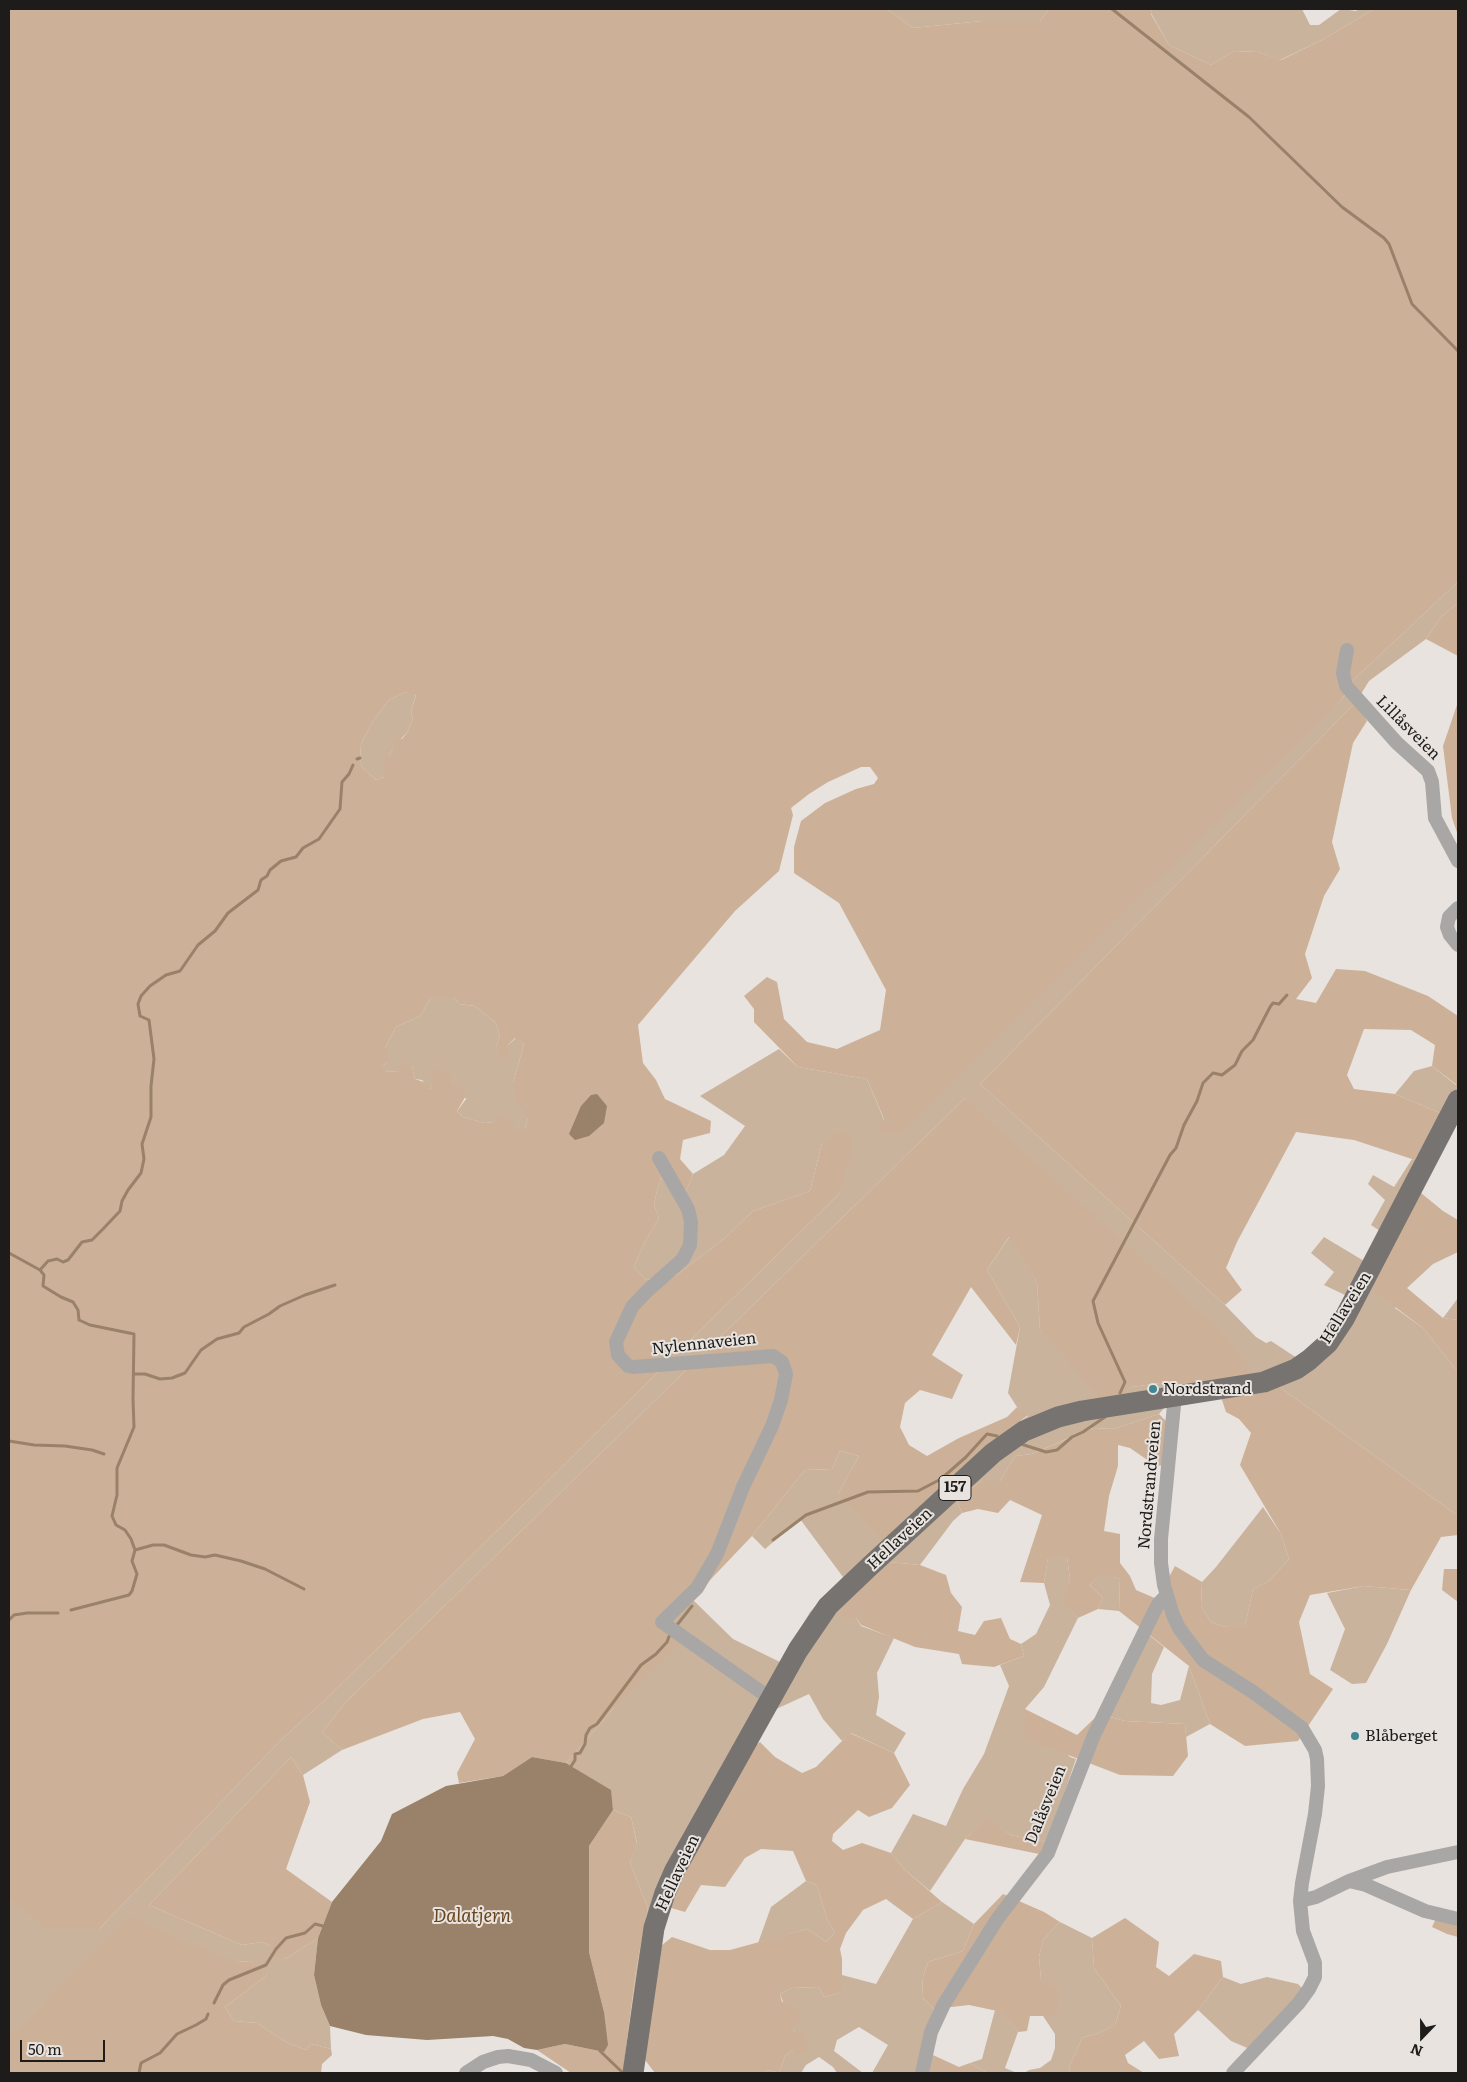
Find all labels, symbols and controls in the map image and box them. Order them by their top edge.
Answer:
street label: Lillåsveien [1372,692,1444,764]
street label: Hellaveien [1316,1268,1376,1348]
street label: Nylennaveien [651,1329,757,1359]
place label: Nordstrand [1163,1379,1251,1399]
marker: Nordstrand [1147,1383,1159,1395]
street label: Nordstrandveien [1135,1420,1165,1550]
road number: 157 [939,1476,971,1500]
street label: Hellaveien [864,1504,936,1574]
place label: Blåberget [1365,1726,1438,1746]
marker: Blåberget [1349,1730,1361,1742]
street label: Dalåsveien [1022,1763,1070,1847]
street label: Hellaveien [652,1832,704,1914]
water label: Dalatjern [433,1906,511,1928]
north arrow [1397,2012,1447,2062]
scale bar [22,2030,108,2062]
text: 50 m [28,2037,62,2060]
text: N [1407,2039,1426,2062]

